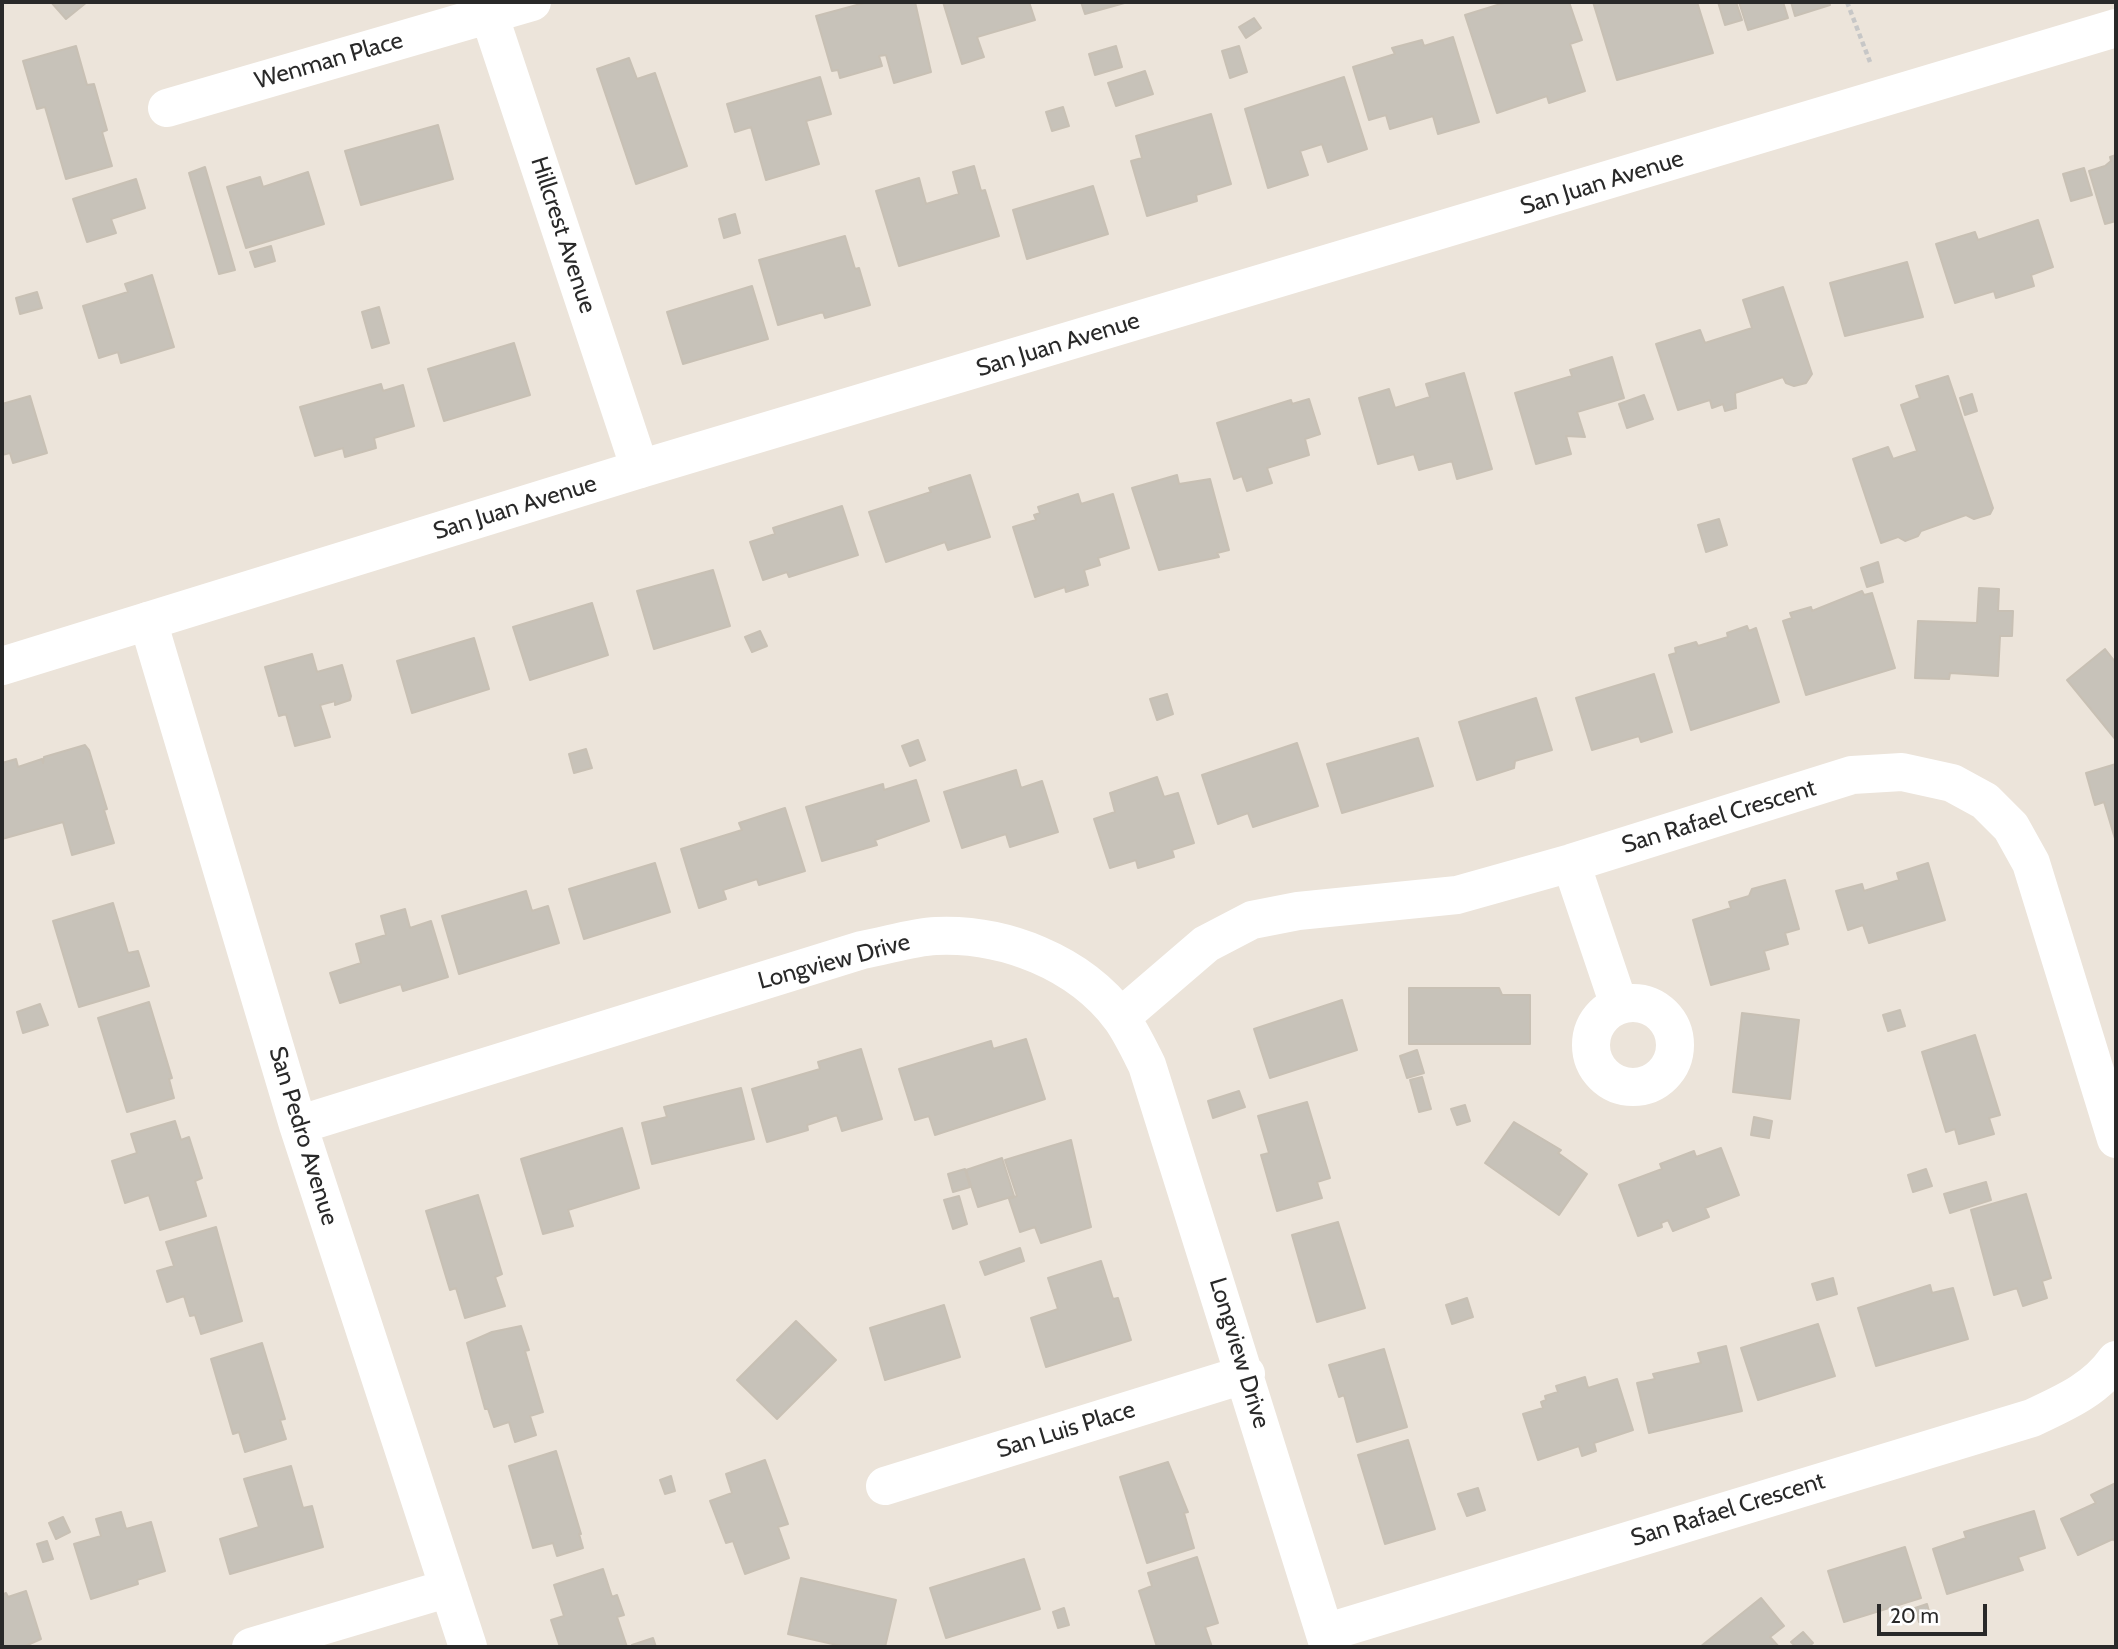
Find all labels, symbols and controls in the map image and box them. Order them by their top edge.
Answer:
street label: Wenman Place [252,26,406,96]
street label: San Juan Avenue [1517,144,1687,222]
street label: Hillcrest Avenue [524,153,602,317]
street label: San Juan Avenue [973,306,1143,384]
street label: San Juan Avenue [430,469,600,547]
street label: San Rafael Crescent [1619,774,1819,860]
street label: Longview Drive [755,928,913,996]
street label: San Pedro Avenue [262,1043,344,1229]
street label: Longview Drive [1202,1274,1276,1432]
street label: San Luis Place [993,1395,1139,1465]
street label: San Rafael Crescent [1628,1467,1828,1553]
scale bar [1880,1590,1990,1634]
text: 20 m [1890,1603,1939,1628]

